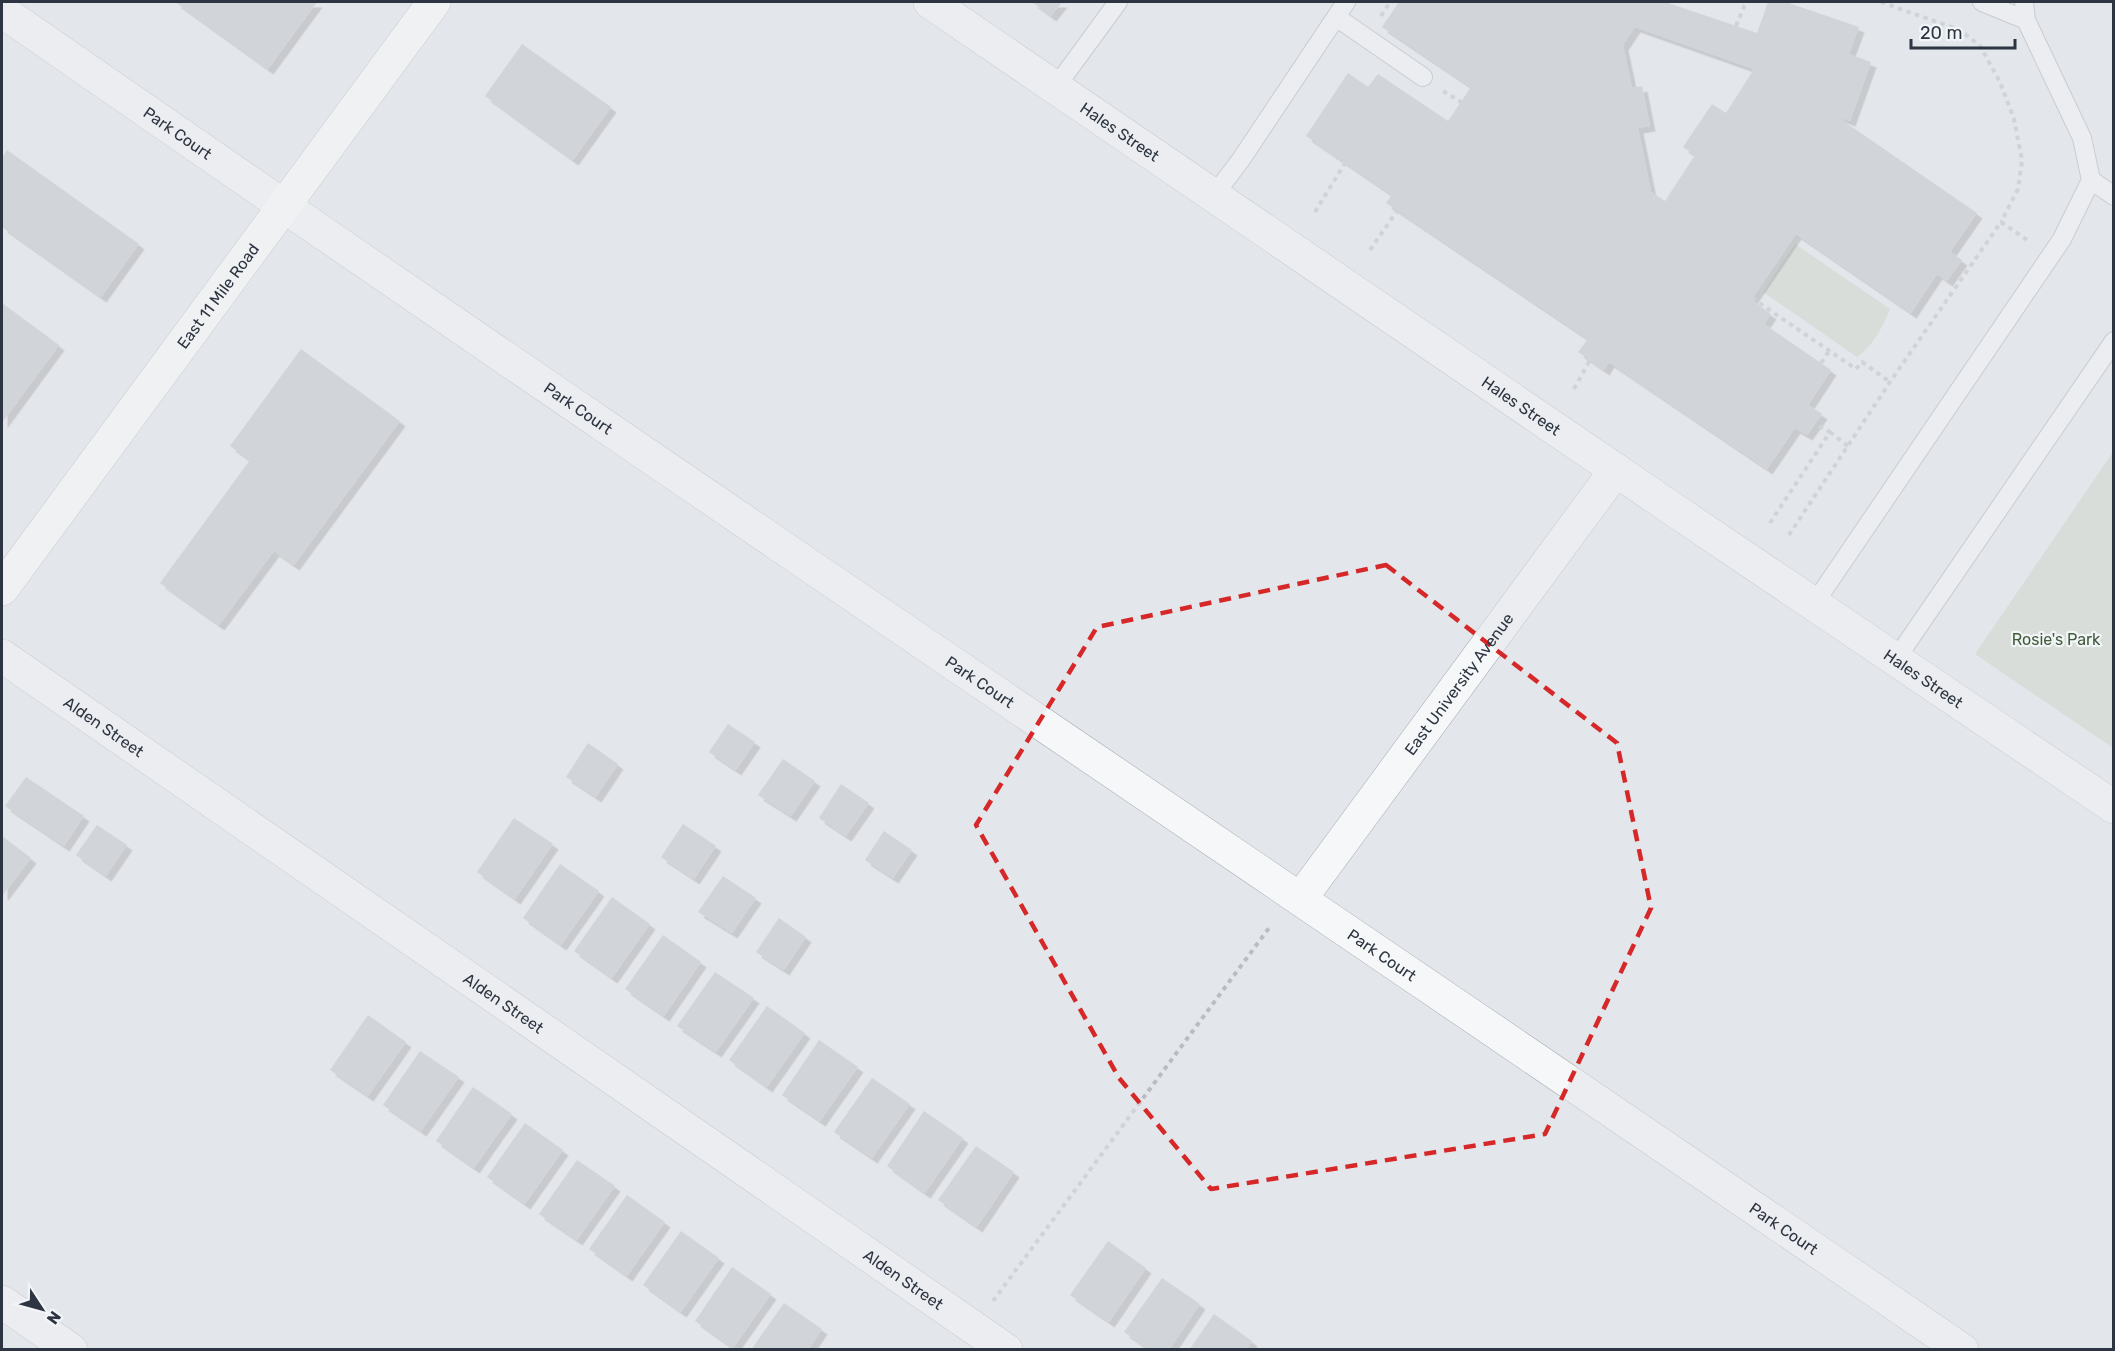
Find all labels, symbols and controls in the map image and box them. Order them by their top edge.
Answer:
scale bar [1911,12,2014,50]
text: 20 m [1920,22,1962,44]
street label: Hales Street [1077,98,1163,165]
street label: Park Court [140,103,216,163]
street label: East 11 Mile Road [173,240,263,352]
street label: Hales Street [1478,372,1565,439]
street label: Park Court [541,378,616,438]
street label: East University Avenue [1400,609,1517,759]
park label: Rosie's Park [2012,630,2101,649]
street label: Hales Street [1880,645,1967,712]
street label: Park Court [942,652,1018,712]
street label: Alden Street [60,692,148,761]
street label: Park Court [1344,925,1420,985]
street label: Alden Street [460,969,547,1037]
street label: Park Court [1746,1198,1822,1258]
street label: Alden Street [860,1245,947,1313]
north arrow [12,1279,72,1339]
text: N [43,1307,65,1328]

